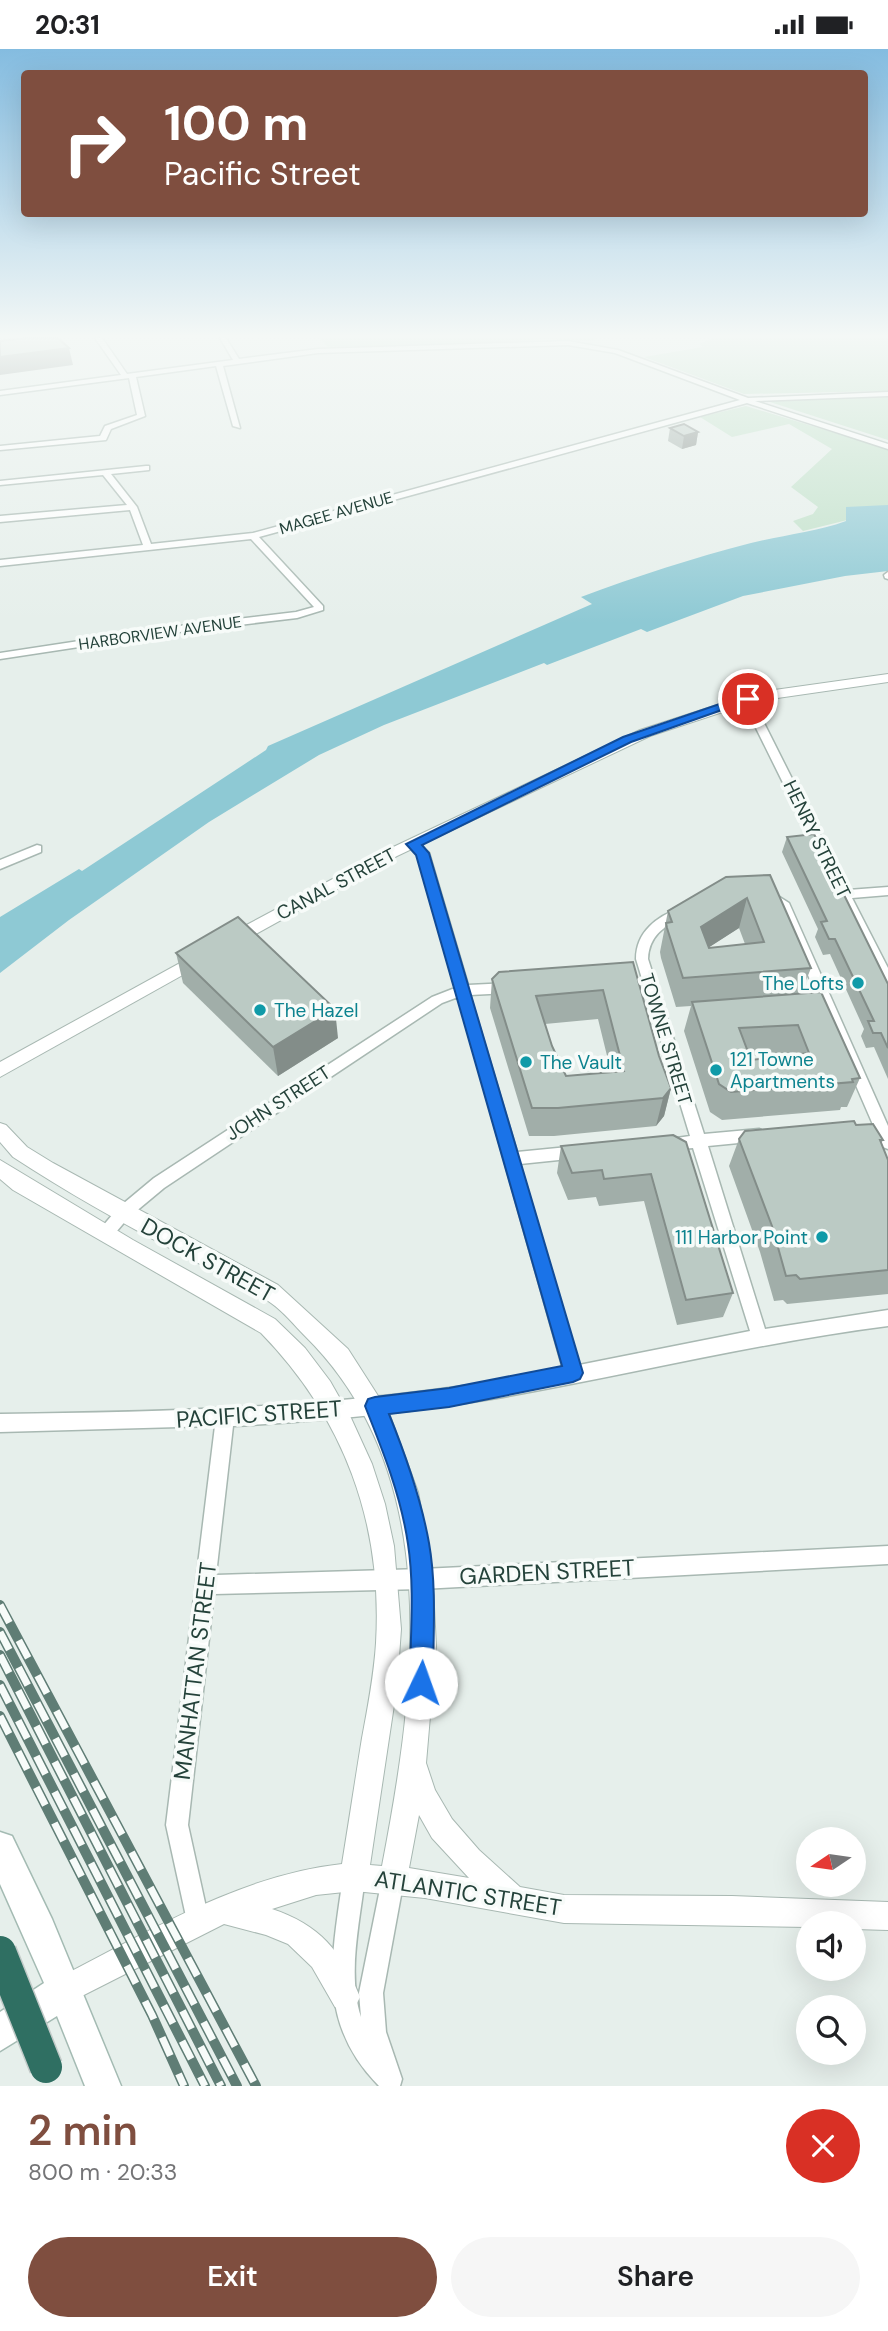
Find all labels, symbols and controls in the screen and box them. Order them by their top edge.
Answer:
text: 20:31 [35,8,100,42]
text: 100 m [164,91,308,155]
icon: right [49,98,140,189]
text: Pacific Street [164,153,361,195]
street label: MAGEE AVENUE [277,487,395,539]
street label: HARBORVIEW AVENUE [77,611,243,655]
pin [718,669,778,729]
icon: arrive [729,680,767,718]
street label: HENRY STREET [778,776,857,902]
street label: CANAL STREET [272,842,400,926]
street label: TOWNE STREET [634,970,698,1108]
place label: The Lofts [762,971,844,996]
marker: The Lofts [850,975,866,991]
place label: The Hazel [274,998,358,1023]
marker: The Hazel [252,1002,268,1018]
place label: 121 Towne Apartments [730,1047,835,1094]
place label: The Vault [540,1050,622,1075]
marker: The Vault [518,1054,534,1070]
street label: JOHN STREET [221,1060,335,1146]
marker: 121 Towne Apartments [708,1062,724,1078]
street label: DOCK STREET [136,1211,280,1309]
place label: 111 Harbor Point [675,1225,808,1250]
marker: 111 Harbor Point [814,1229,830,1245]
street label: PACIFIC STREET [175,1393,343,1435]
street label: GARDEN STREET [459,1552,636,1592]
street label: MANHATTAN STREET [167,1560,223,1782]
position arrow [384,1646,458,1720]
north arrow [796,1827,866,1897]
map controls [796,1827,866,2065]
street label: ATLANTIC STREET [372,1863,564,1923]
button: sound [796,1911,866,1981]
button: search [796,1995,866,2065]
text: 2 min [28,2103,138,2158]
button: close [786,2109,860,2183]
text: 800 m · 20:33 [28,2157,177,2187]
button: Exit [28,2237,437,2317]
button: Share [451,2237,860,2317]

